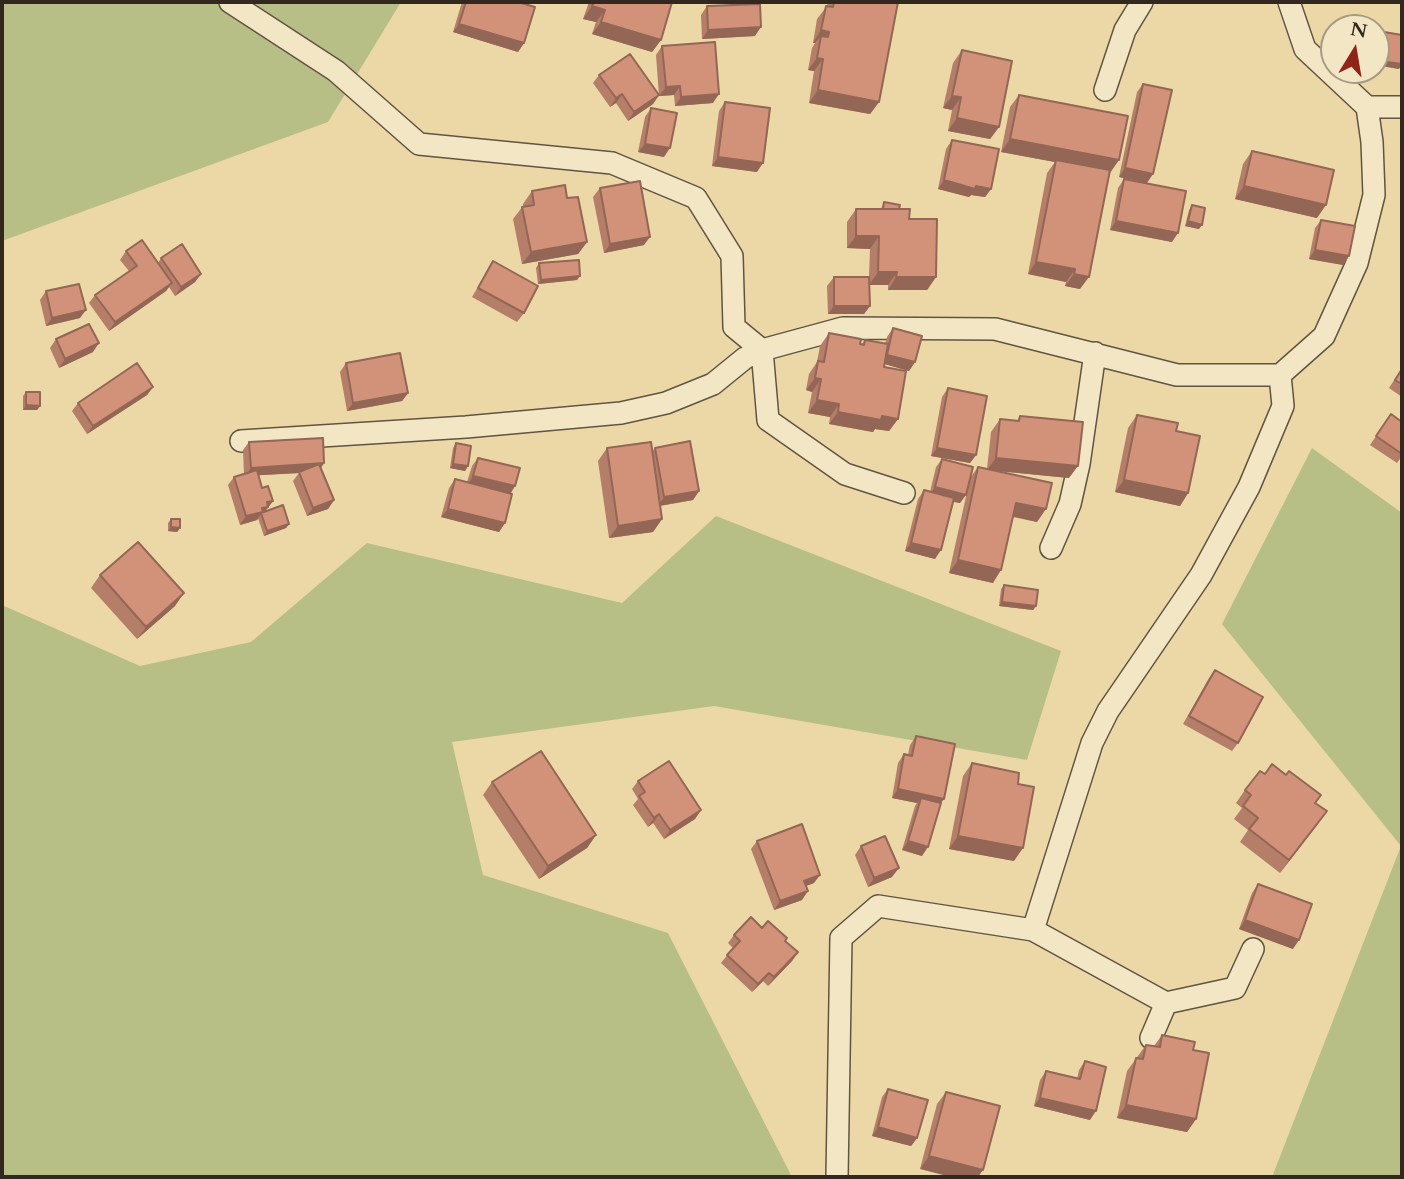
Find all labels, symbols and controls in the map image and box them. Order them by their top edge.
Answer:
north arrow [1320,14,1390,84]
text: N [1348,16,1369,45]

